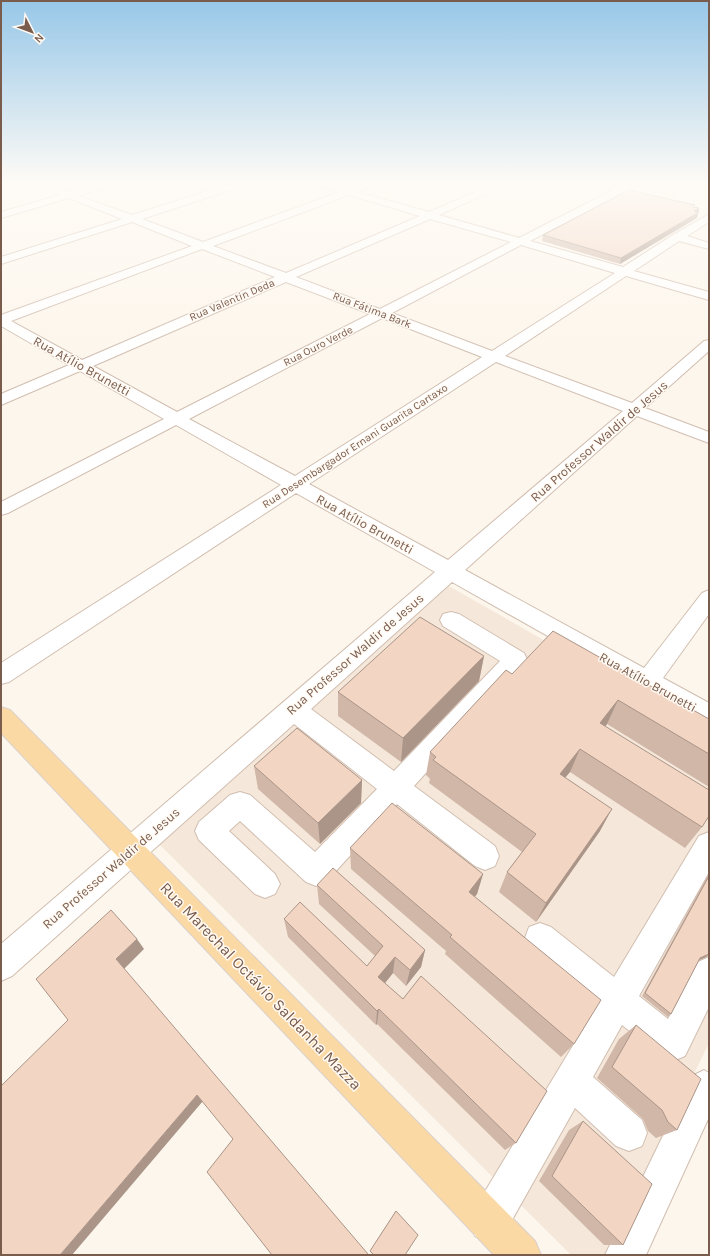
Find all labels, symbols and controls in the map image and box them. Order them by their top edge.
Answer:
north arrow [12,12,52,52]
text: N [32,31,47,46]
street label: Rua Valentin Deda [187,276,277,324]
street label: Rua Fátima Bark [331,289,413,331]
street label: Rua Ouro Verde [281,323,355,369]
street label: Rua Atílio Brunetti [31,333,133,399]
street label: Rua Professor Waldir de Jesus [527,377,671,505]
street label: Rua Desembargador Ernani Guarita Cartaxo [260,381,450,511]
street label: Rua Atílio Brunetti [314,491,416,557]
street label: Rua Professor Waldir de Jesus [283,590,427,718]
street label: Rua Atílio Brunetti [597,649,699,715]
street label: Rua Professor Waldir de Jesus [39,804,183,932]
street label: Rua Marechal Octávio Saldanha Mazza [156,878,366,1094]

